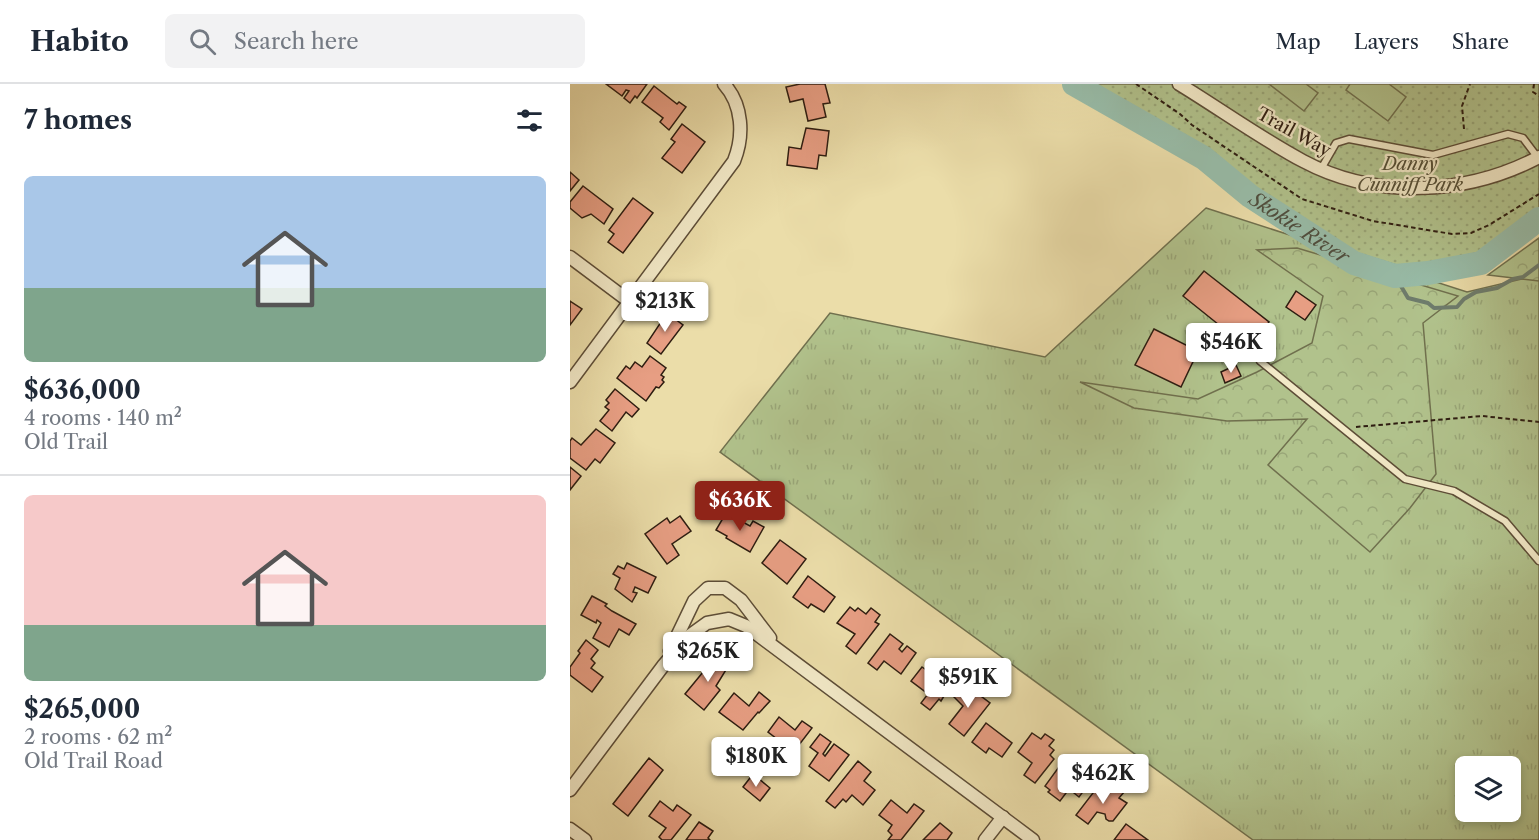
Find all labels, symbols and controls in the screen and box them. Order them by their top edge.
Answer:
search box [165,14,585,68]
text: Habito [30,24,129,58]
icon: search [186,25,219,58]
text: Search here [234,28,358,55]
text: Map [1276,29,1321,54]
text: Layers [1354,29,1419,54]
text: Share [1452,29,1509,54]
street label: Trail Way [1253,103,1336,162]
text: 7 homes [24,104,132,136]
icon: filters [513,104,546,137]
park label: Danny Cunniff Park [1357,153,1464,196]
water label: Skokie River [1244,186,1355,270]
icon: home [231,215,339,323]
pin: $213K [623,282,707,333]
text: $213K [635,289,695,313]
pin: $546K [1189,323,1273,374]
text: $546K [1200,330,1262,354]
text: $636,000 [24,374,141,406]
text: 4 rooms · 140 m² [24,406,182,430]
text: Old Trail [24,430,108,454]
pin: $636K [698,481,782,532]
text: $636K [709,488,771,512]
icon: home [231,534,339,642]
pin: $265K [666,632,750,683]
text: $265K [677,639,739,663]
pin: $591K [926,658,1010,709]
text: $591K [938,665,998,689]
text: $265,000 [24,693,140,725]
text: 2 rooms · 62 m² [24,725,172,749]
pin: $180K [714,737,798,788]
text: $180K [725,744,787,768]
text: Old Trail Road [24,749,163,773]
pin: $462K [1061,754,1145,805]
map controls [1455,756,1521,822]
button: layers [1455,756,1521,822]
text: $462K [1072,761,1134,785]

